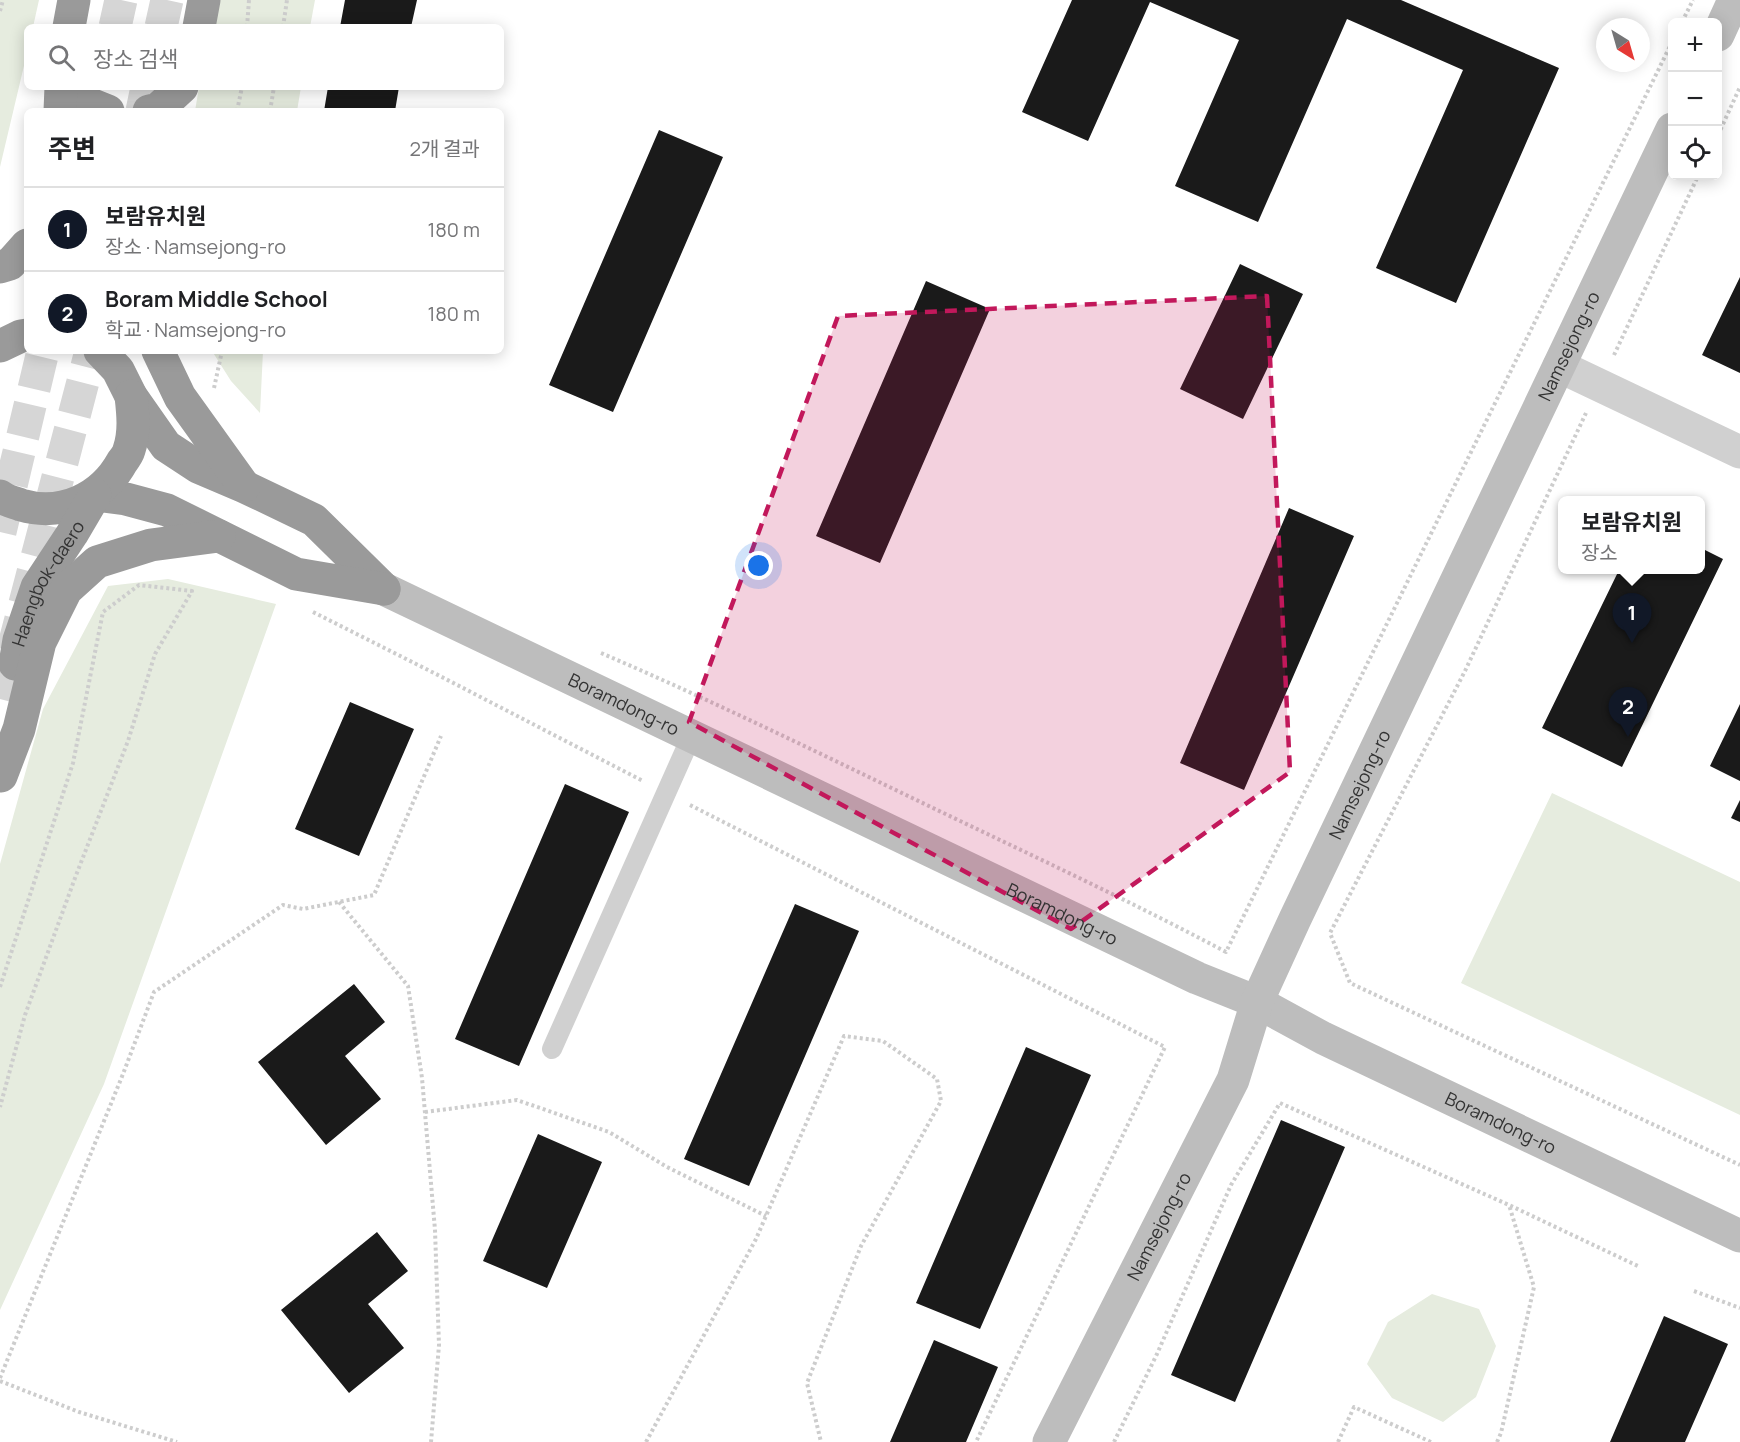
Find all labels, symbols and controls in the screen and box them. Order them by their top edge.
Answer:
north arrow [1596,18,1650,72]
map controls [1668,18,1722,180]
button: + [1668,18,1722,72]
search box [24,24,504,90]
icon: search [45,41,78,74]
text: 장소 검색 [93,44,178,74]
button: − [1668,72,1722,126]
button: locate [1668,126,1722,180]
text: 주변 [48,130,96,166]
text: 2개 결과 [409,135,480,162]
text: 보람유치원 [105,201,206,231]
text: 1 [63,216,72,243]
text: 180 m [427,216,480,243]
text: 장소 · Namsejong-ro [105,233,286,260]
text: Boram Middle School [105,284,328,314]
street label: Namsejong-ro [1532,287,1605,405]
text: 2 [62,300,73,327]
text: 180 m [427,300,480,327]
text: 학교 · Namsejong-ro [105,316,286,343]
popup [1558,496,1705,574]
text: 보람유치원 [1581,507,1682,537]
street label: Haengbok-daero [6,516,89,650]
text: 장소 [1581,539,1618,566]
your location [744,551,773,580]
pin: 1 [1612,594,1652,643]
street label: Boramdong-ro [565,667,683,741]
pin: 2 [1608,688,1648,737]
street label: Namsejong-ro [1323,726,1396,843]
street label: Boramdong-ro [1003,877,1122,950]
street label: Boramdong-ro [1441,1086,1560,1159]
street label: Namsejong-ro [1121,1168,1196,1285]

